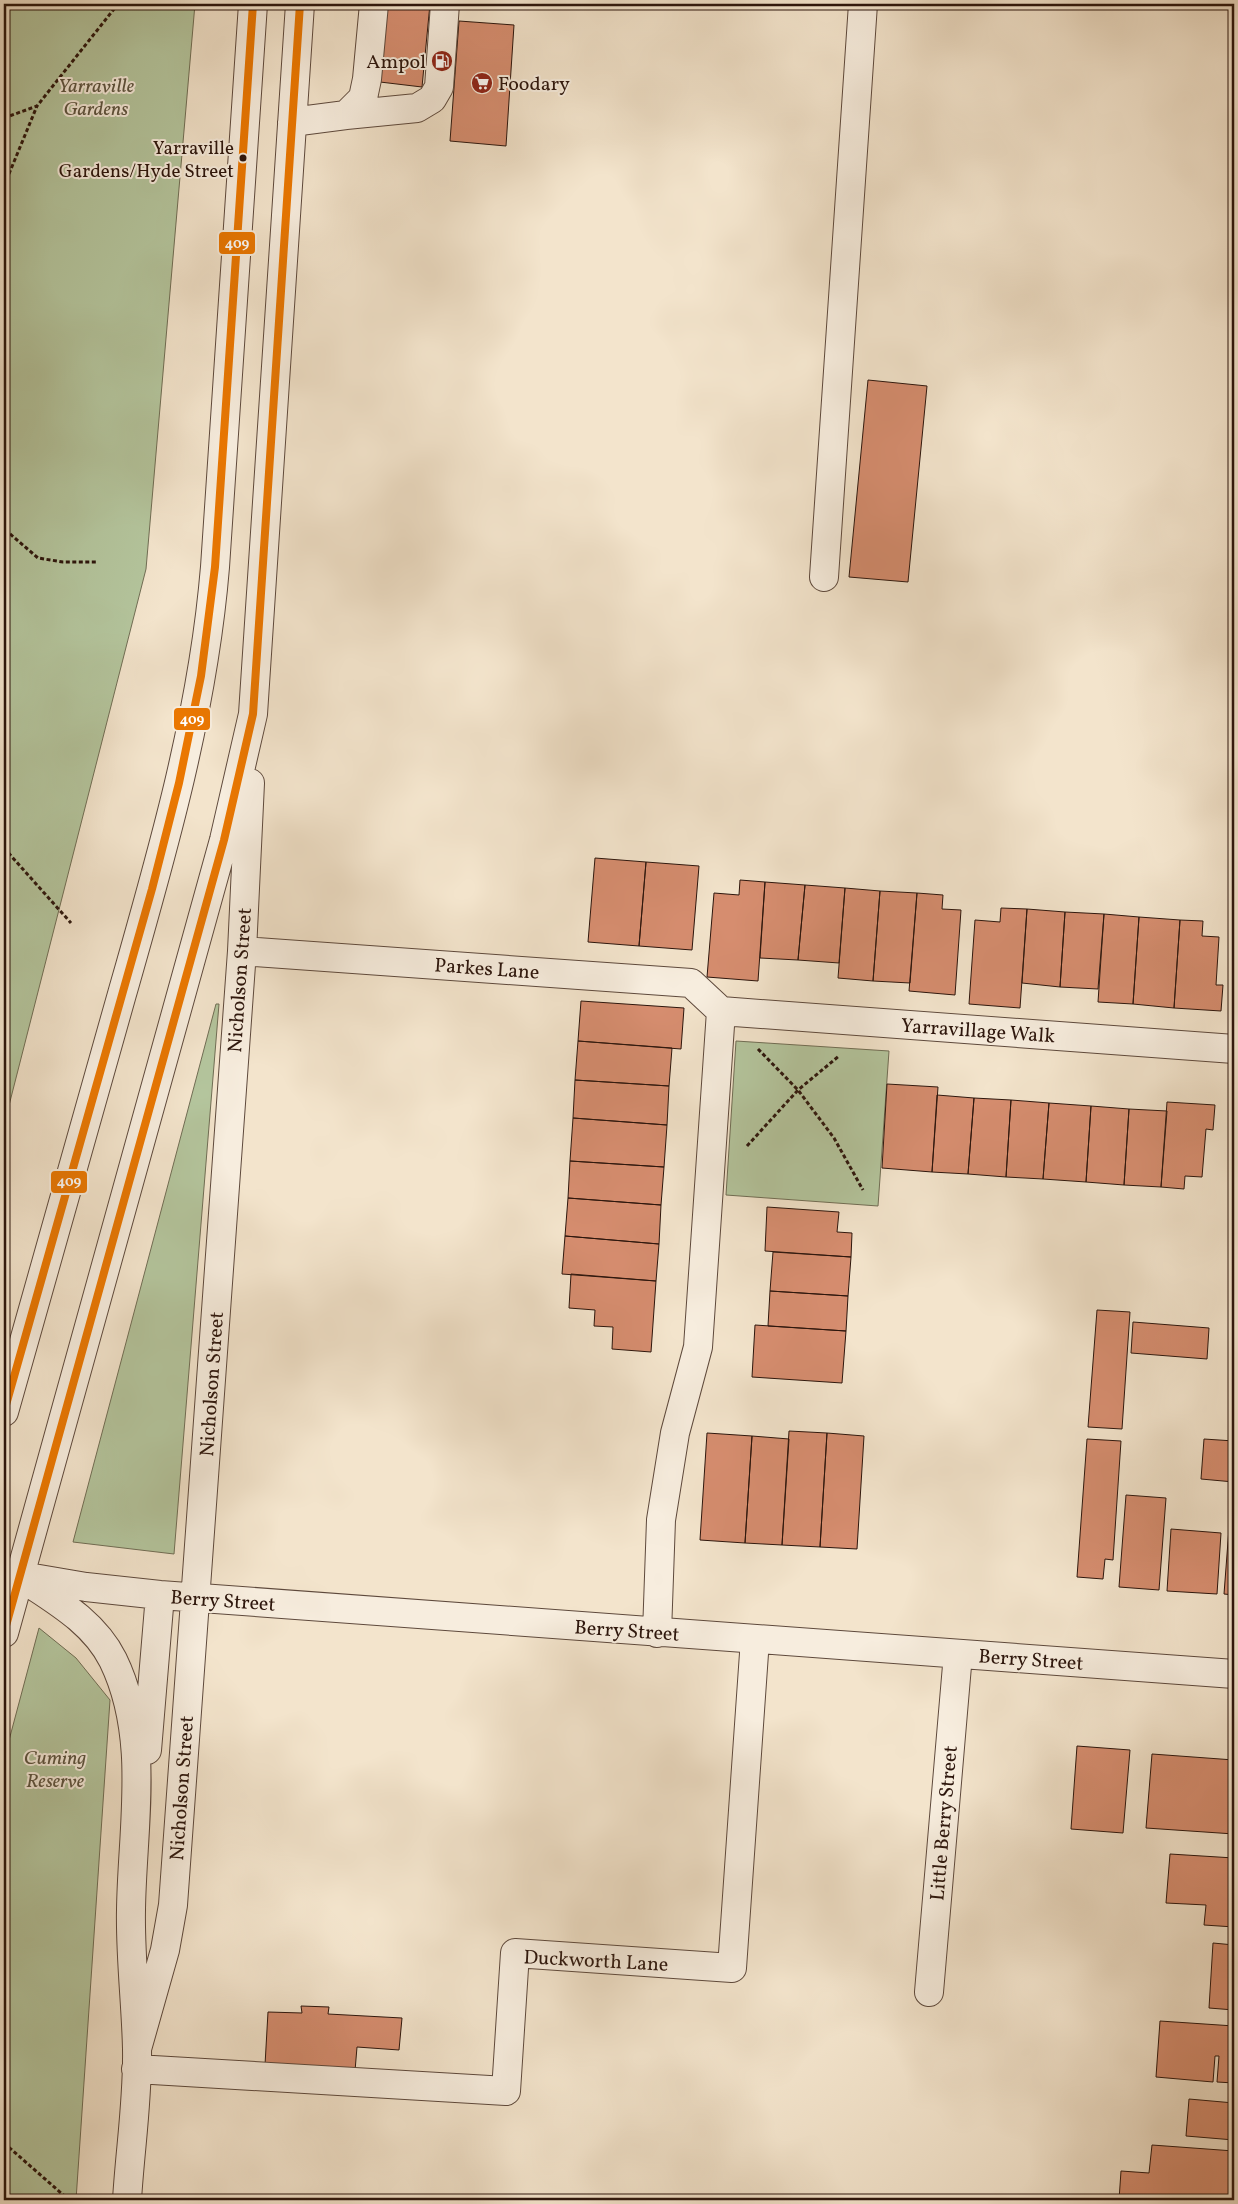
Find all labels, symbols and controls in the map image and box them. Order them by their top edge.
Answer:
place label: Ampol [366,49,426,77]
fuel station icon: Ampol [430,49,454,73]
supermarket icon: Foodary [470,71,494,95]
place label: Foodary [498,71,570,99]
park label: Yarraville Gardens [58,73,135,124]
place label: Yarraville Gardens/Hyde Street [59,136,234,185]
marker: Yarraville Gardens/Hyde Street [238,153,248,163]
line badge: 409 [218,231,256,255]
text: 409 [225,235,250,254]
line badge: 409 [173,707,211,731]
text: 409 [180,711,205,730]
street label: Nicholson Street [222,907,260,1054]
street label: Parkes Lane [433,952,540,988]
street label: Yarravillage Walk [900,1013,1056,1051]
line badge: 409 [50,1170,88,1194]
text: 409 [57,1173,82,1192]
street label: Nicholson Street [194,1311,232,1458]
street label: Berry Street [169,1584,276,1620]
street label: Berry Street [573,1614,680,1650]
street label: Berry Street [977,1643,1084,1679]
street label: Nicholson Street [164,1715,202,1862]
street label: Little Berry Street [924,1744,966,1902]
park label: Cuming Reserve [24,1745,86,1796]
street label: Duckworth Lane [523,1944,669,1980]

